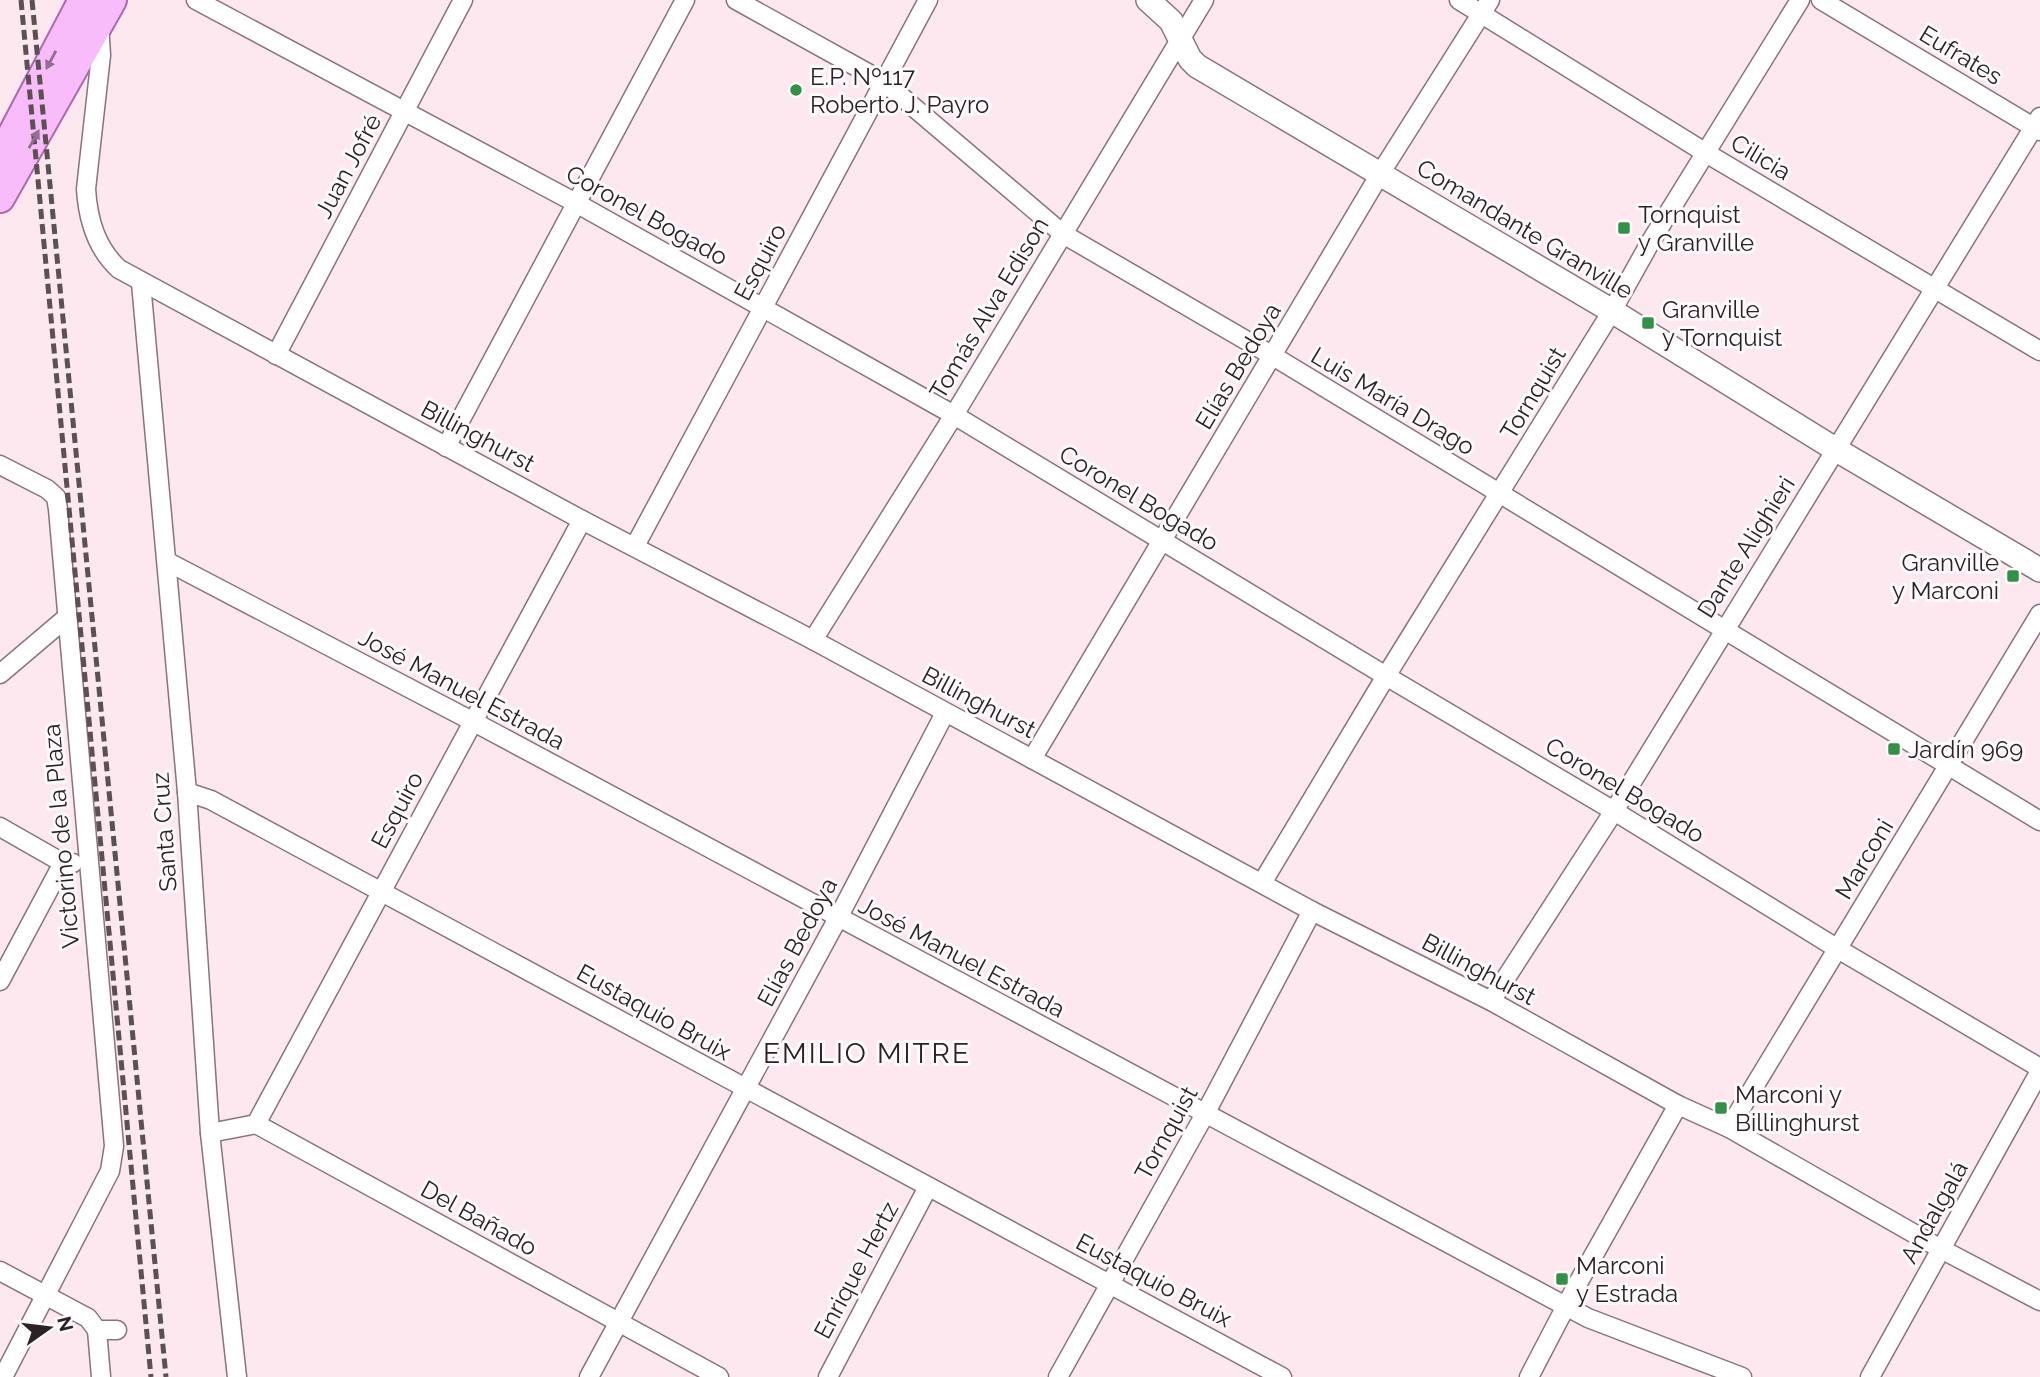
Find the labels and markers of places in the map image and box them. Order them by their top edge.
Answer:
place label: E.P. Nº117 Roberto J. Payro [810,62,989,119]
marker: E.P. Nº117 Roberto J. Payro [788,82,804,98]
place label: Tornquist y Granville [1638,200,1754,257]
marker: Tornquist y Granville [1616,220,1632,236]
place label: Granville y Tornquist [1662,295,1782,352]
marker: Granville y Tornquist [1640,315,1656,331]
place label: Granville y Marconi [1892,548,1999,605]
marker: Granville y Marconi [2005,568,2021,584]
place label: Jardín 969 [1908,735,2023,764]
marker: Jardín 969 [1886,741,1902,757]
place label: Marconi y Billinghurst [1735,1080,1860,1137]
marker: Marconi y Billinghurst [1713,1100,1729,1116]
place label: Marconi y Estrada [1576,1251,1678,1308]
marker: Marconi y Estrada [1554,1271,1570,1287]

